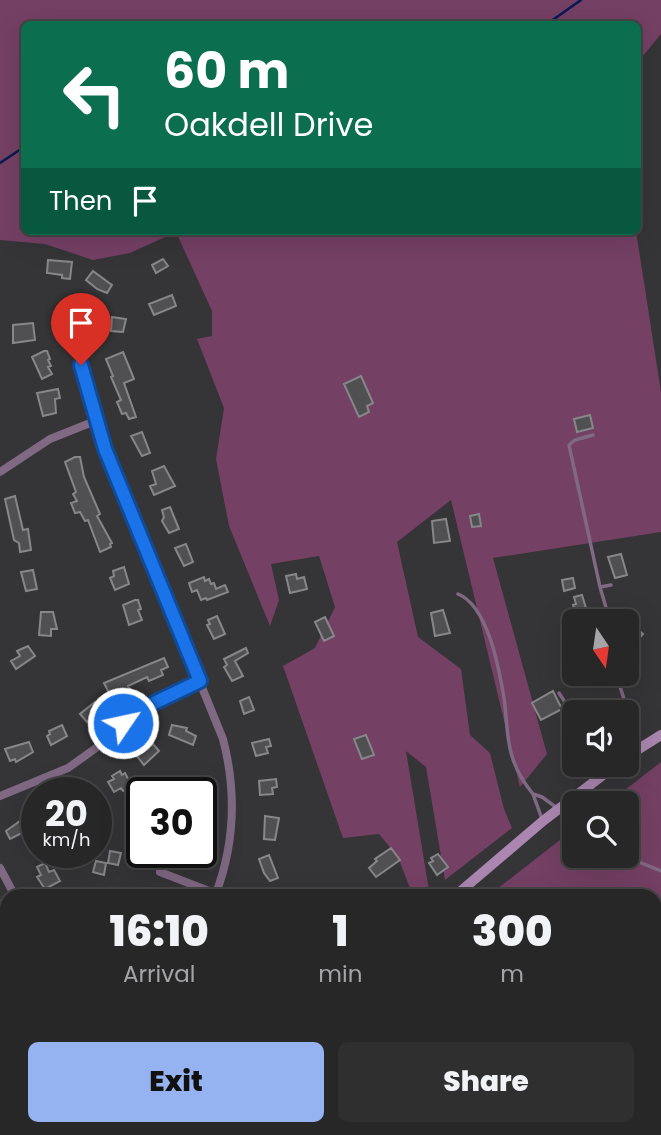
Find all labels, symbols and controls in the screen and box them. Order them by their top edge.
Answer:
text: 60 m [164,37,289,105]
icon: left [49,49,140,140]
text: Oakdell Drive [164,102,373,147]
icon: arrive [126,182,164,220]
text: Then [49,183,112,219]
pin [51,293,111,365]
icon: arrive [62,304,100,342]
north arrow [562,609,639,686]
map controls [562,609,639,868]
position arrow [86,686,160,760]
button: sound [562,700,639,777]
speed limit sign: 30 [126,777,217,868]
text: 20 [45,789,88,838]
button: search [562,791,639,868]
text: km/h [43,827,90,852]
text: 16:10 [109,902,209,961]
text: 1 [332,902,348,961]
text: 300 [472,902,553,961]
text: Arrival [123,958,195,990]
text: min [318,958,362,990]
text: m [500,958,524,990]
button: Exit [28,1042,324,1122]
button: Share [338,1042,634,1122]

